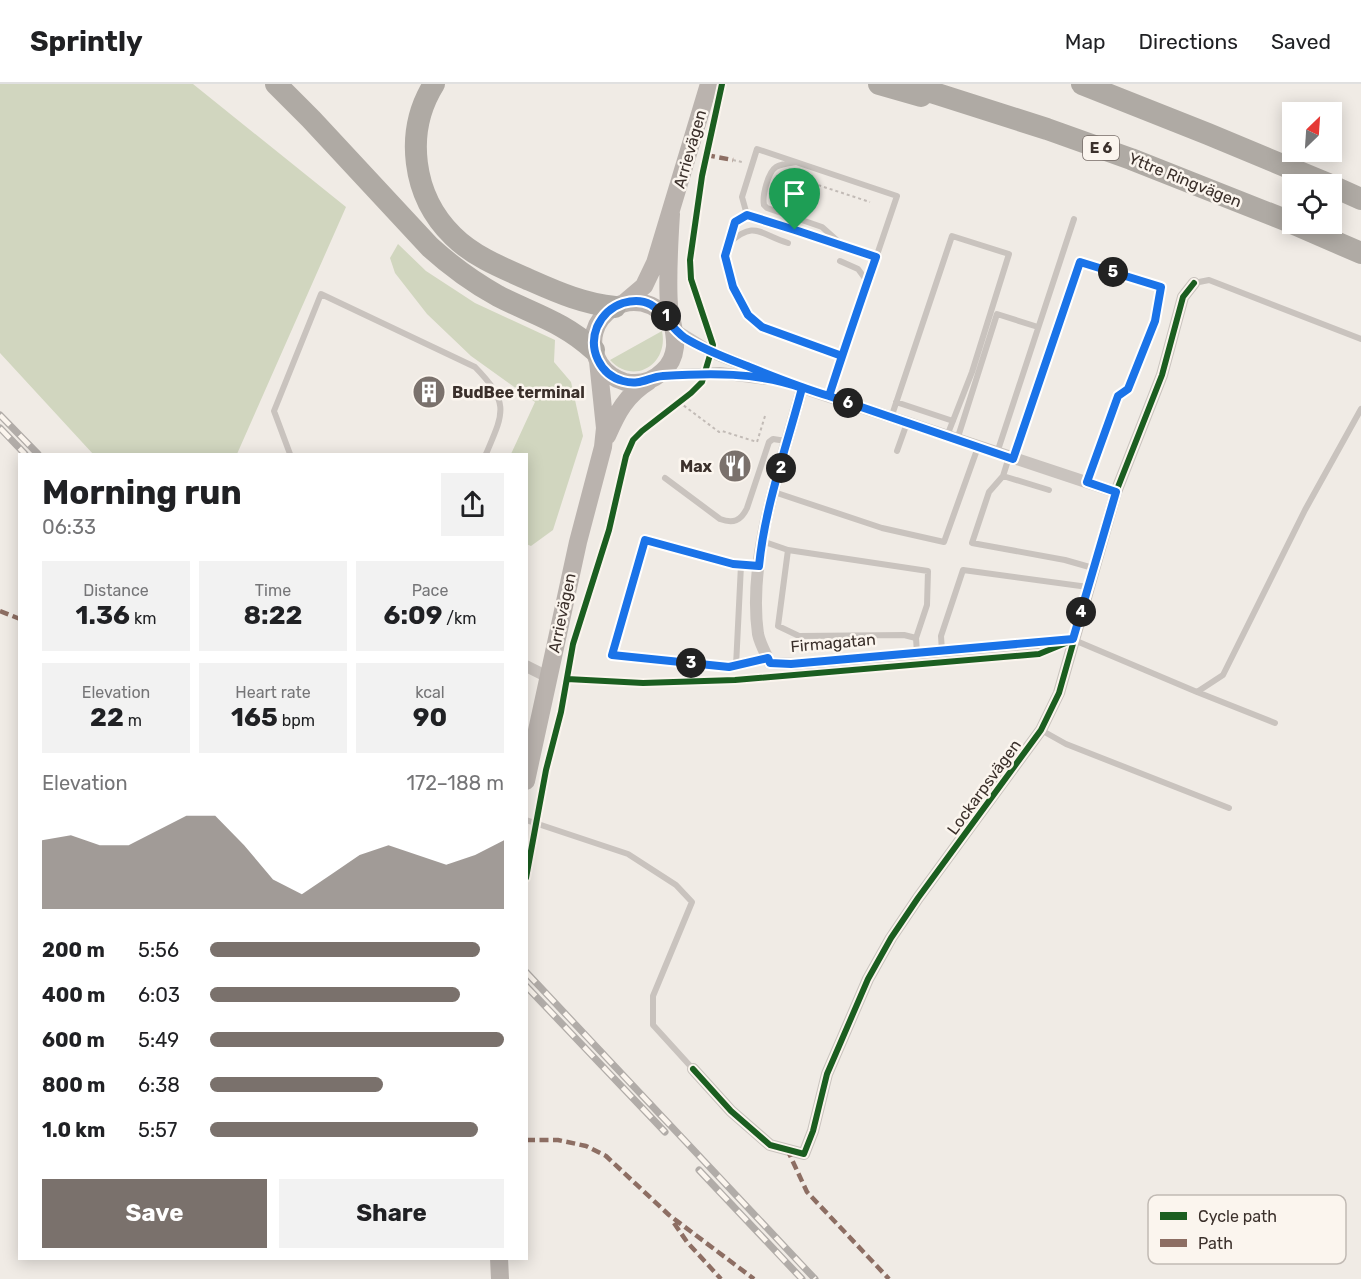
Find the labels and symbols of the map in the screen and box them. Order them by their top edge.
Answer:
north arrow [1282,102,1342,162]
street label: Arrievägen [670,107,710,191]
road number: E 6 [1083,136,1119,160]
street label: Yttre Ringvägen [1126,149,1244,211]
pin [769,168,820,230]
pin: 5 [1098,257,1128,287]
pin: 1 [651,301,681,331]
building icon: BudBee terminal [411,374,447,410]
place label: BudBee terminal [452,383,585,402]
pin: 6 [833,388,863,418]
restaurant icon: Max [717,448,753,484]
pin: 2 [766,453,796,483]
place label: Max [680,457,713,476]
street label: Arrievägen [544,571,580,655]
pin: 4 [1066,597,1096,627]
street label: Firmagatan [790,630,876,656]
pin: 3 [676,648,706,678]
street label: Lockarpsvägen [943,736,1025,838]
legend [1148,1195,1346,1264]
text: Cycle path [1198,1207,1277,1226]
text: Path [1198,1234,1233,1253]

